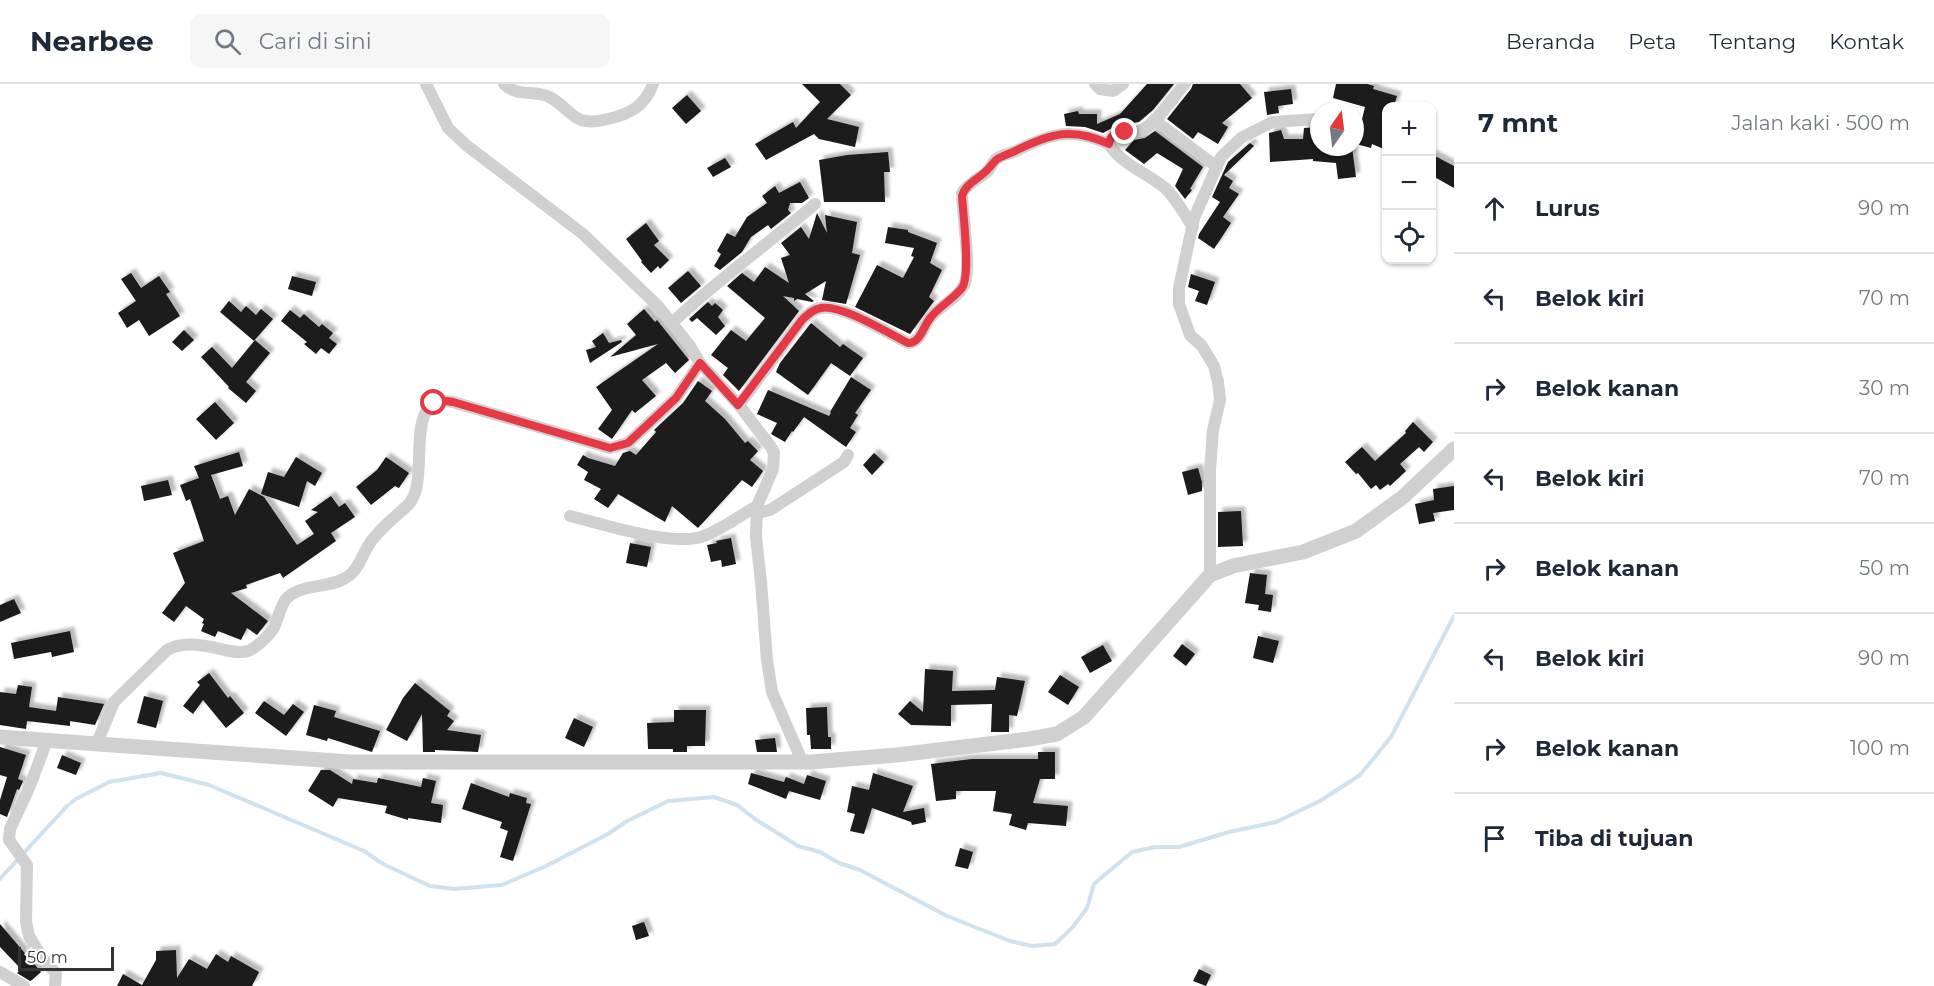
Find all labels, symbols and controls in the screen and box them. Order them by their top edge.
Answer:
search box [190,14,610,68]
text: Nearbee [30,24,154,58]
icon: search [211,25,244,58]
text: Cari di sini [259,28,372,55]
text: Beranda [1506,29,1595,54]
text: Peta [1628,29,1676,54]
text: Tentang [1709,29,1796,54]
text: Kontak [1829,29,1904,54]
north arrow [1310,102,1364,156]
map controls [1382,102,1436,264]
button: + [1382,102,1436,156]
text: 7 mnt [1478,107,1558,139]
text: Jalan kaki · 500 m [1732,111,1910,135]
route end [1111,118,1137,144]
button: − [1382,156,1436,210]
icon: ahead [1478,192,1511,225]
text: Lurus [1535,195,1600,222]
text: 90 m [1858,196,1910,220]
button: locate [1382,210,1436,264]
icon: left [1478,282,1511,315]
text: Belok kiri [1535,285,1644,312]
text: 70 m [1859,286,1910,310]
icon: right [1478,372,1511,405]
text: Belok kanan [1535,375,1679,402]
text: 30 m [1859,376,1910,400]
route start [420,389,446,415]
icon: left [1478,462,1511,495]
text: Belok kiri [1535,465,1644,492]
text: 70 m [1859,466,1910,490]
icon: right [1478,552,1511,585]
text: Belok kanan [1535,555,1679,582]
text: 50 m [1859,556,1910,580]
icon: left [1478,642,1511,675]
text: Belok kiri [1535,645,1644,672]
text: 90 m [1858,646,1910,670]
icon: right [1478,732,1511,765]
text: Belok kanan [1535,735,1679,762]
text: 100 m [1850,736,1910,760]
icon: arrive [1478,822,1511,855]
text: Tiba di tujuan [1535,825,1693,852]
scale bar [18,944,114,972]
text: 50 m [27,948,68,967]

